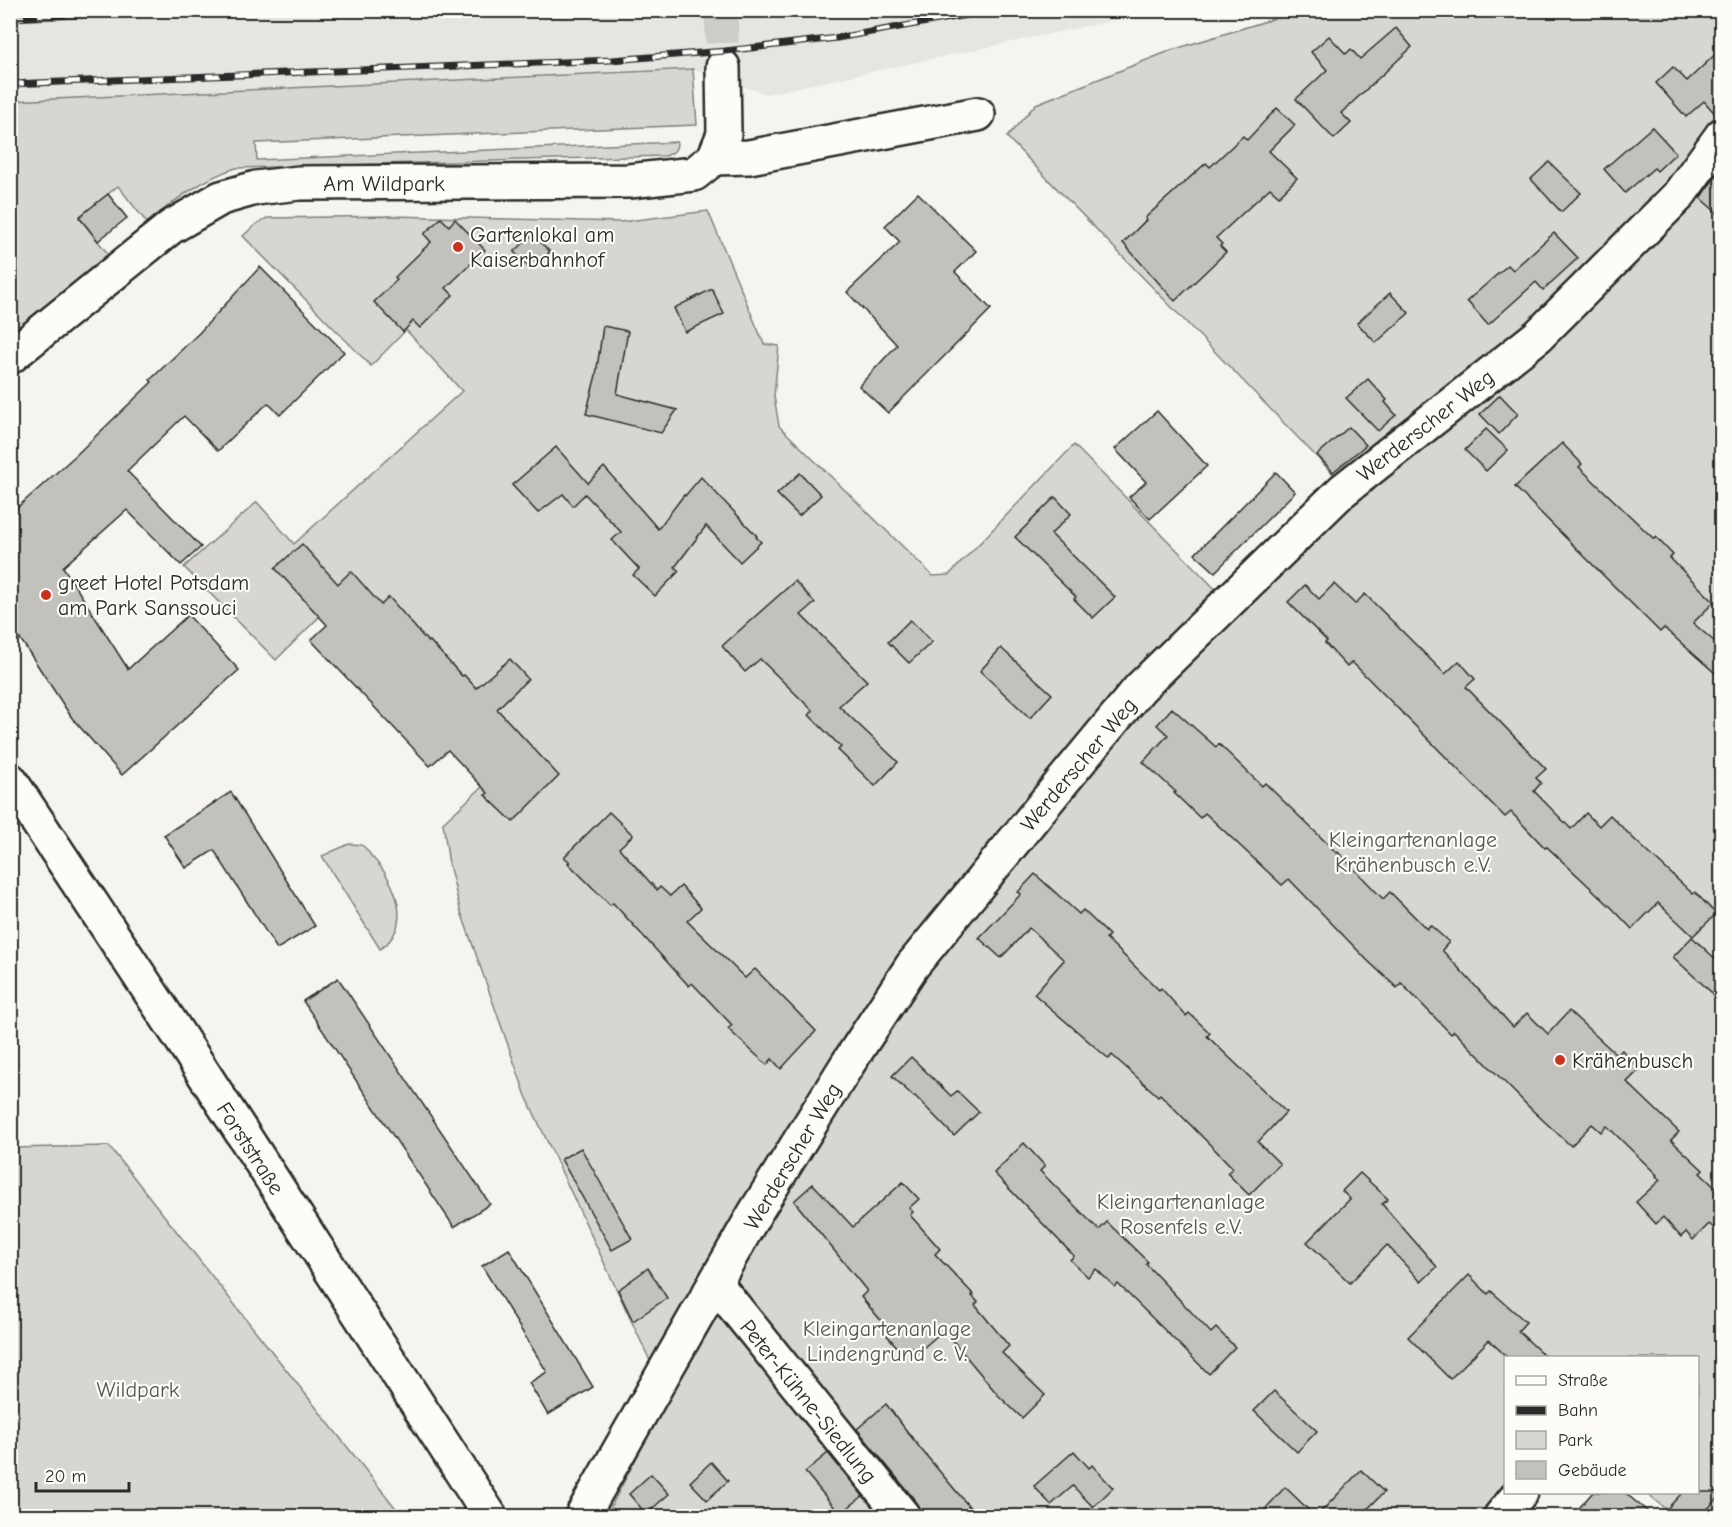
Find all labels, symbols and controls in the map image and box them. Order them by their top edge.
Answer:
street label: Am Wildpark [323,171,445,197]
place label: Gartenlokal am Kaiserbahnhof [470,222,614,273]
marker: Gartenlokal am Kaiserbahnhof [451,240,465,254]
street label: Werderscher Weg [1352,364,1499,487]
place label: greet Hotel Potsdam am Park Sanssouci [58,570,249,621]
marker: greet Hotel Potsdam am Park Sanssouci [39,588,53,602]
street label: Werderscher Weg [1015,692,1142,837]
park label: Kleingartenanlage Krähenbusch e.V. [1329,827,1497,878]
place label: Krähenbusch [1572,1048,1693,1074]
marker: Krähenbusch [1553,1053,1567,1067]
street label: Werderscher Weg [739,1078,847,1235]
street label: Forststraße [211,1097,290,1200]
park label: Kleingartenanlage Rosenfels e.V. [1097,1189,1265,1240]
street label: Peter-Kühne-Siedlung [734,1315,882,1489]
park label: Kleingartenanlage Lindengrund e. V. [803,1316,971,1367]
legend [1504,1356,1699,1494]
text: Straße [1558,1370,1608,1391]
park label: Wildpark [97,1377,180,1403]
text: Bahn [1558,1400,1598,1421]
text: Park [1558,1430,1593,1451]
scale bar [36,1455,129,1493]
text: Gebäude [1558,1460,1627,1481]
text: 20 m [45,1466,86,1487]

